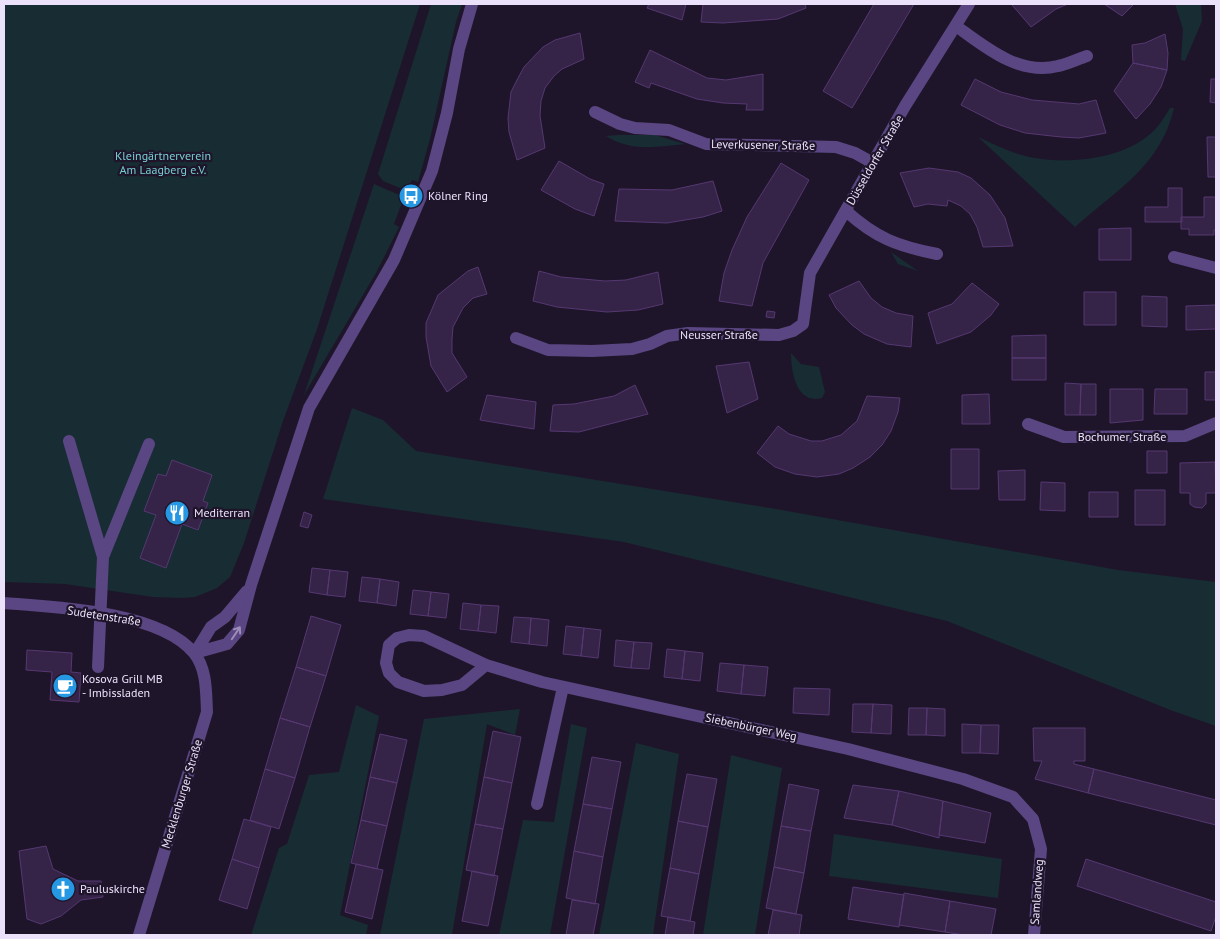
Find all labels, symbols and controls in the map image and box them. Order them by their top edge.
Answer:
street label: Düsseldorfer Straße [843,112,906,208]
street label: Leverkusener Straße [711,136,815,153]
park label: Kleingärtnerverein Am Laagberg e.V. [115,148,211,177]
bus stop icon: Kölner Ring [398,183,424,209]
place label: Kölner Ring [428,188,488,203]
street label: Neusser Straße [680,327,758,342]
street label: Bochumer Straße [1078,429,1166,444]
restaurant icon: Mediterran [164,500,190,526]
place label: Mediterran [194,505,250,520]
street label: Sudetenstraße [66,602,142,629]
one-way arrow [231,626,241,640]
place label: Kosova Grill MB - Imbissladen [82,671,163,700]
cafe icon: Kosova Grill MB - Imbissladen [52,673,78,699]
street label: Siebenbürger Weg [704,709,798,744]
street label: Mecklenburger Straße [158,737,205,850]
street label: Samlandweg [1027,859,1046,925]
church icon: Pauluskirche [50,876,76,902]
place label: Pauluskirche [80,881,145,896]

